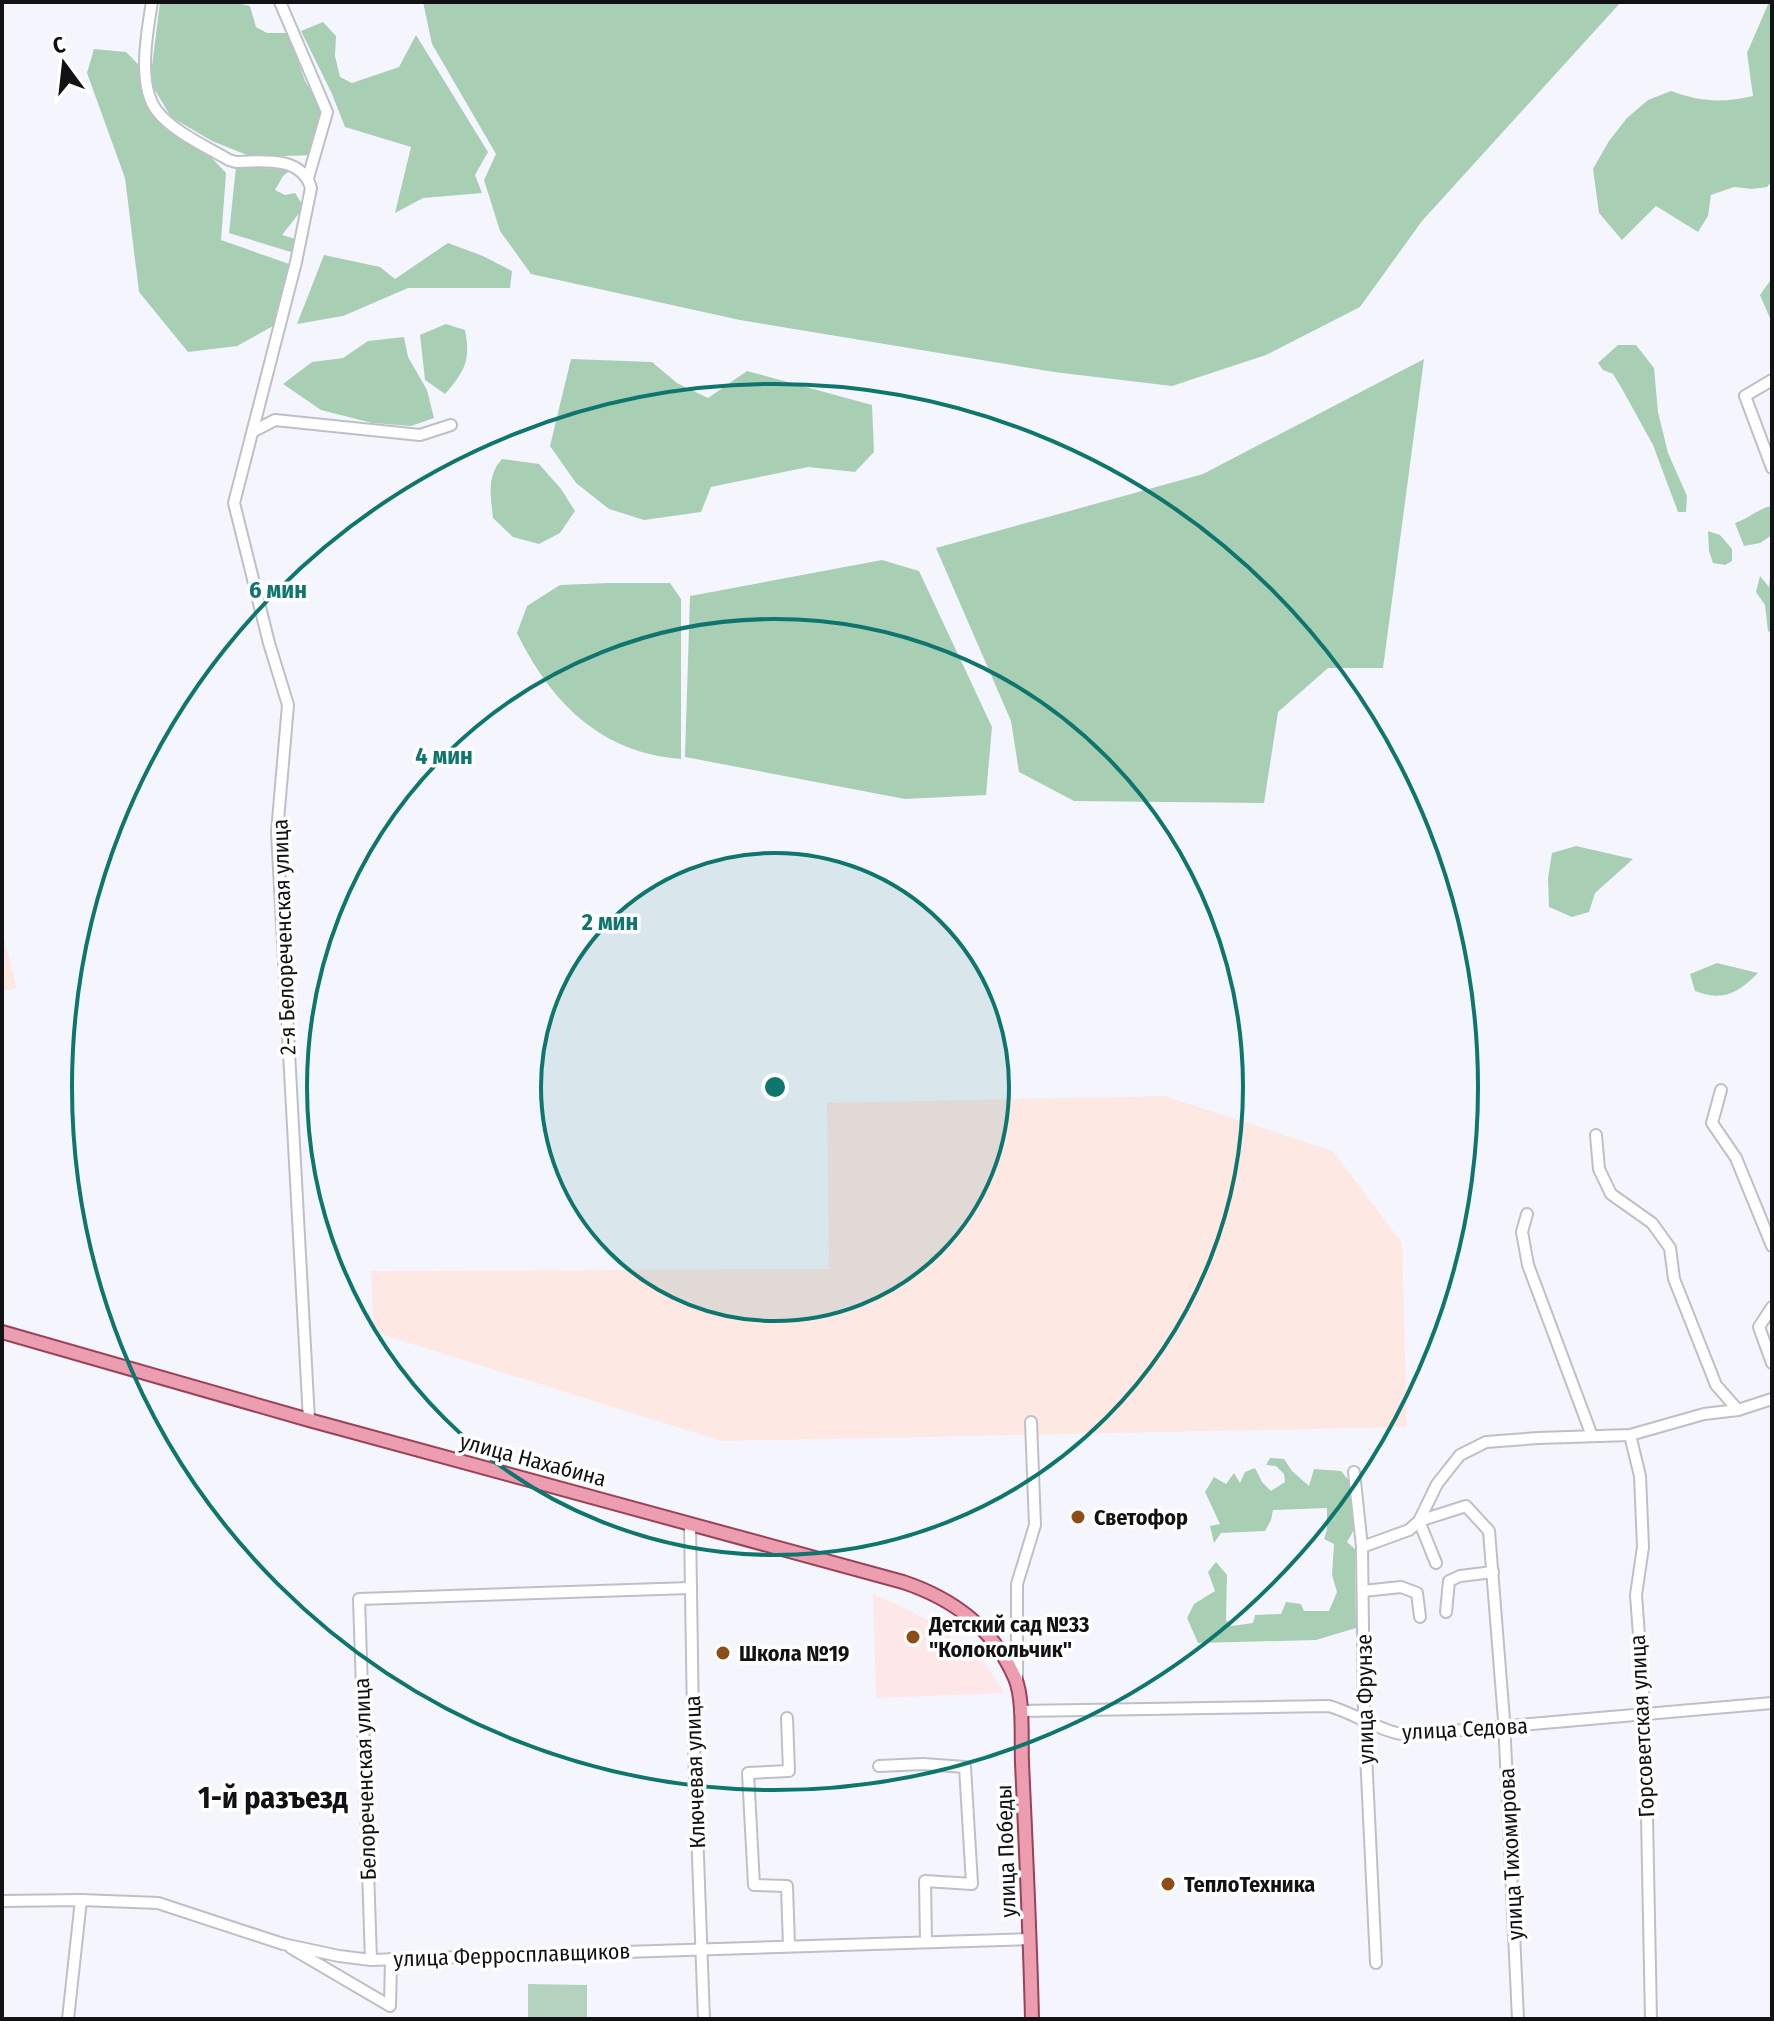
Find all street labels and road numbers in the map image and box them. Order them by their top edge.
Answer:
street label: 2-я Белореченская улица [266,819,302,1055]
street label: улица Нахабина [457,1428,609,1492]
street label: улица Фрунзе [1350,1634,1380,1764]
street label: Горсоветская улица [1624,1634,1660,1818]
street label: Белореченская улица [348,1677,382,1881]
street label: Ключевая улица [679,1695,711,1849]
street label: улица Седова [1401,1712,1529,1746]
street label: улица Тихомирова [1493,1767,1529,1941]
street label: улица Победы [990,1784,1022,1918]
street label: улица Ферросплавщиков [393,1937,631,1973]

